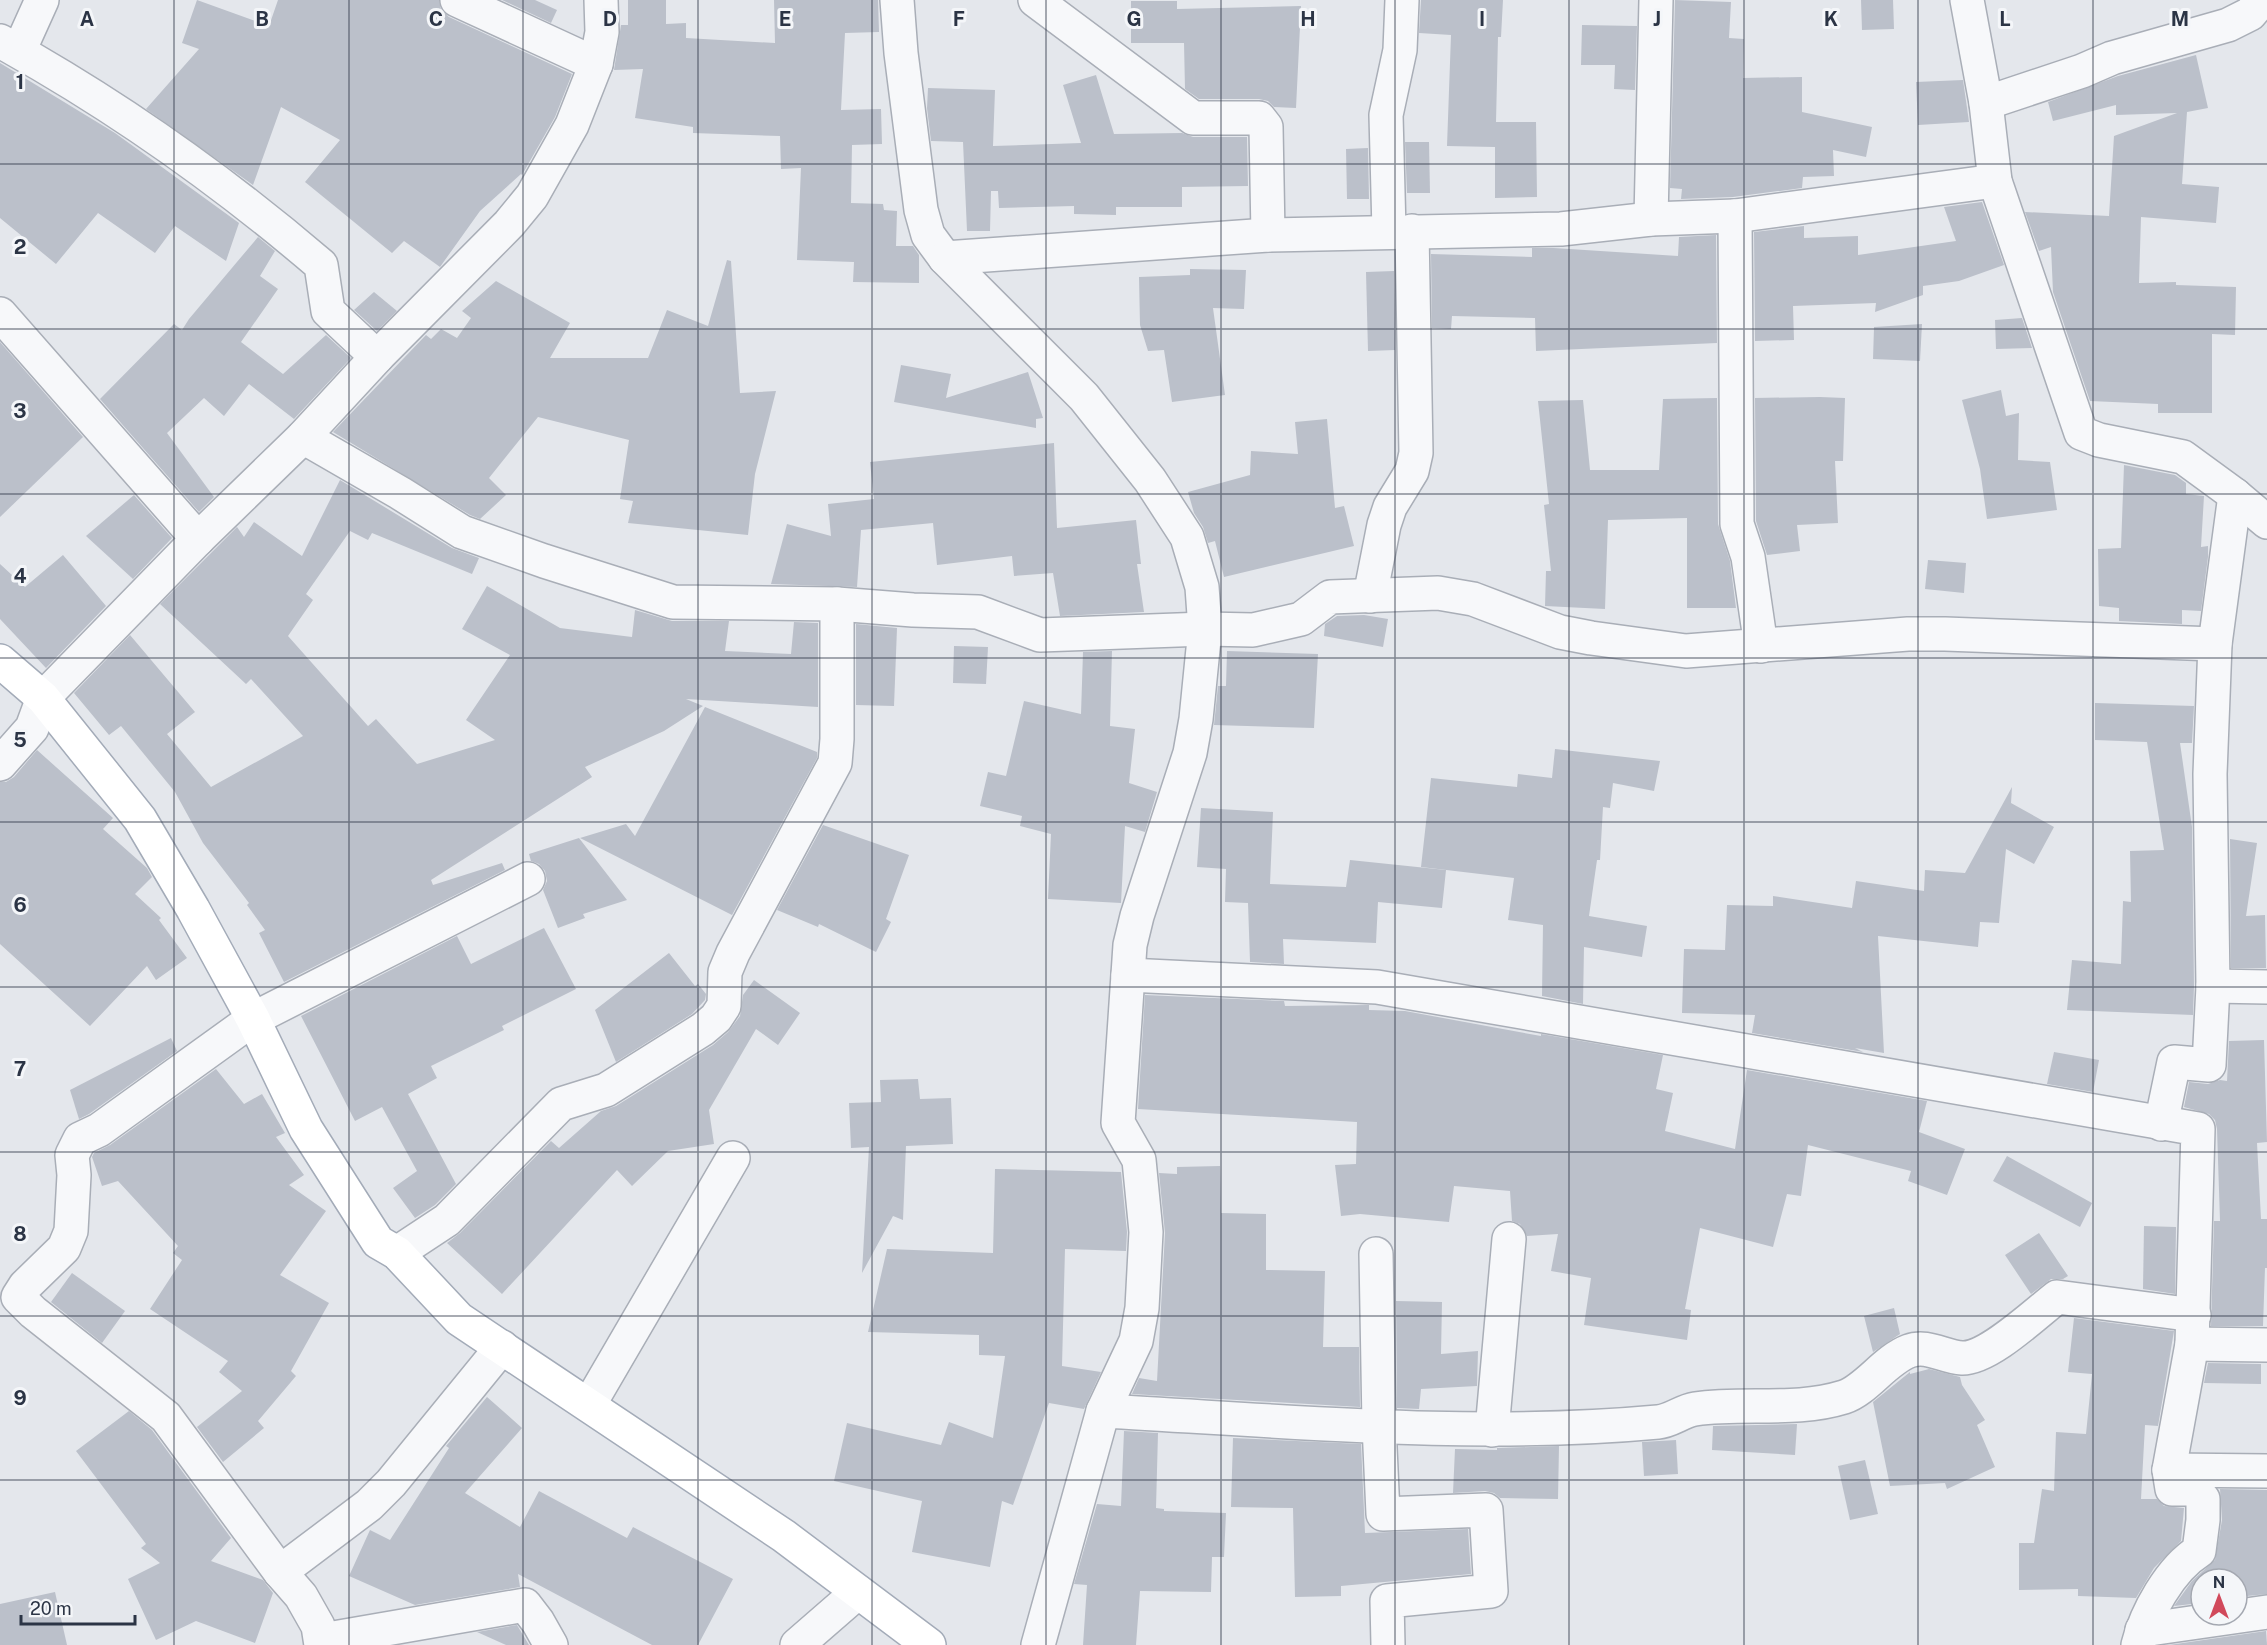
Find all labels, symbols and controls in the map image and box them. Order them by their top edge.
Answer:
text: A [80,7,94,31]
text: B [255,7,269,31]
text: C [429,7,443,31]
text: D [603,7,617,31]
text: E [779,7,791,31]
text: F [953,7,965,31]
text: G [1126,7,1142,31]
text: H [1300,7,1316,31]
text: I [1479,7,1485,31]
text: J [1653,7,1661,31]
text: K [1824,7,1838,31]
text: L [1999,7,2011,31]
text: M [2171,7,2189,31]
text: 1 [16,70,24,94]
text: 2 [14,235,26,259]
text: 3 [13,399,27,423]
text: 4 [13,564,27,588]
text: 5 [13,728,27,752]
text: 6 [13,893,27,917]
text: 7 [14,1057,26,1081]
text: 8 [13,1222,27,1246]
text: 9 [13,1386,27,1410]
north arrow [2189,1567,2249,1627]
text: N [2213,1573,2225,1592]
scale bar [21,1588,135,1626]
text: 20 m [30,1598,72,1619]

